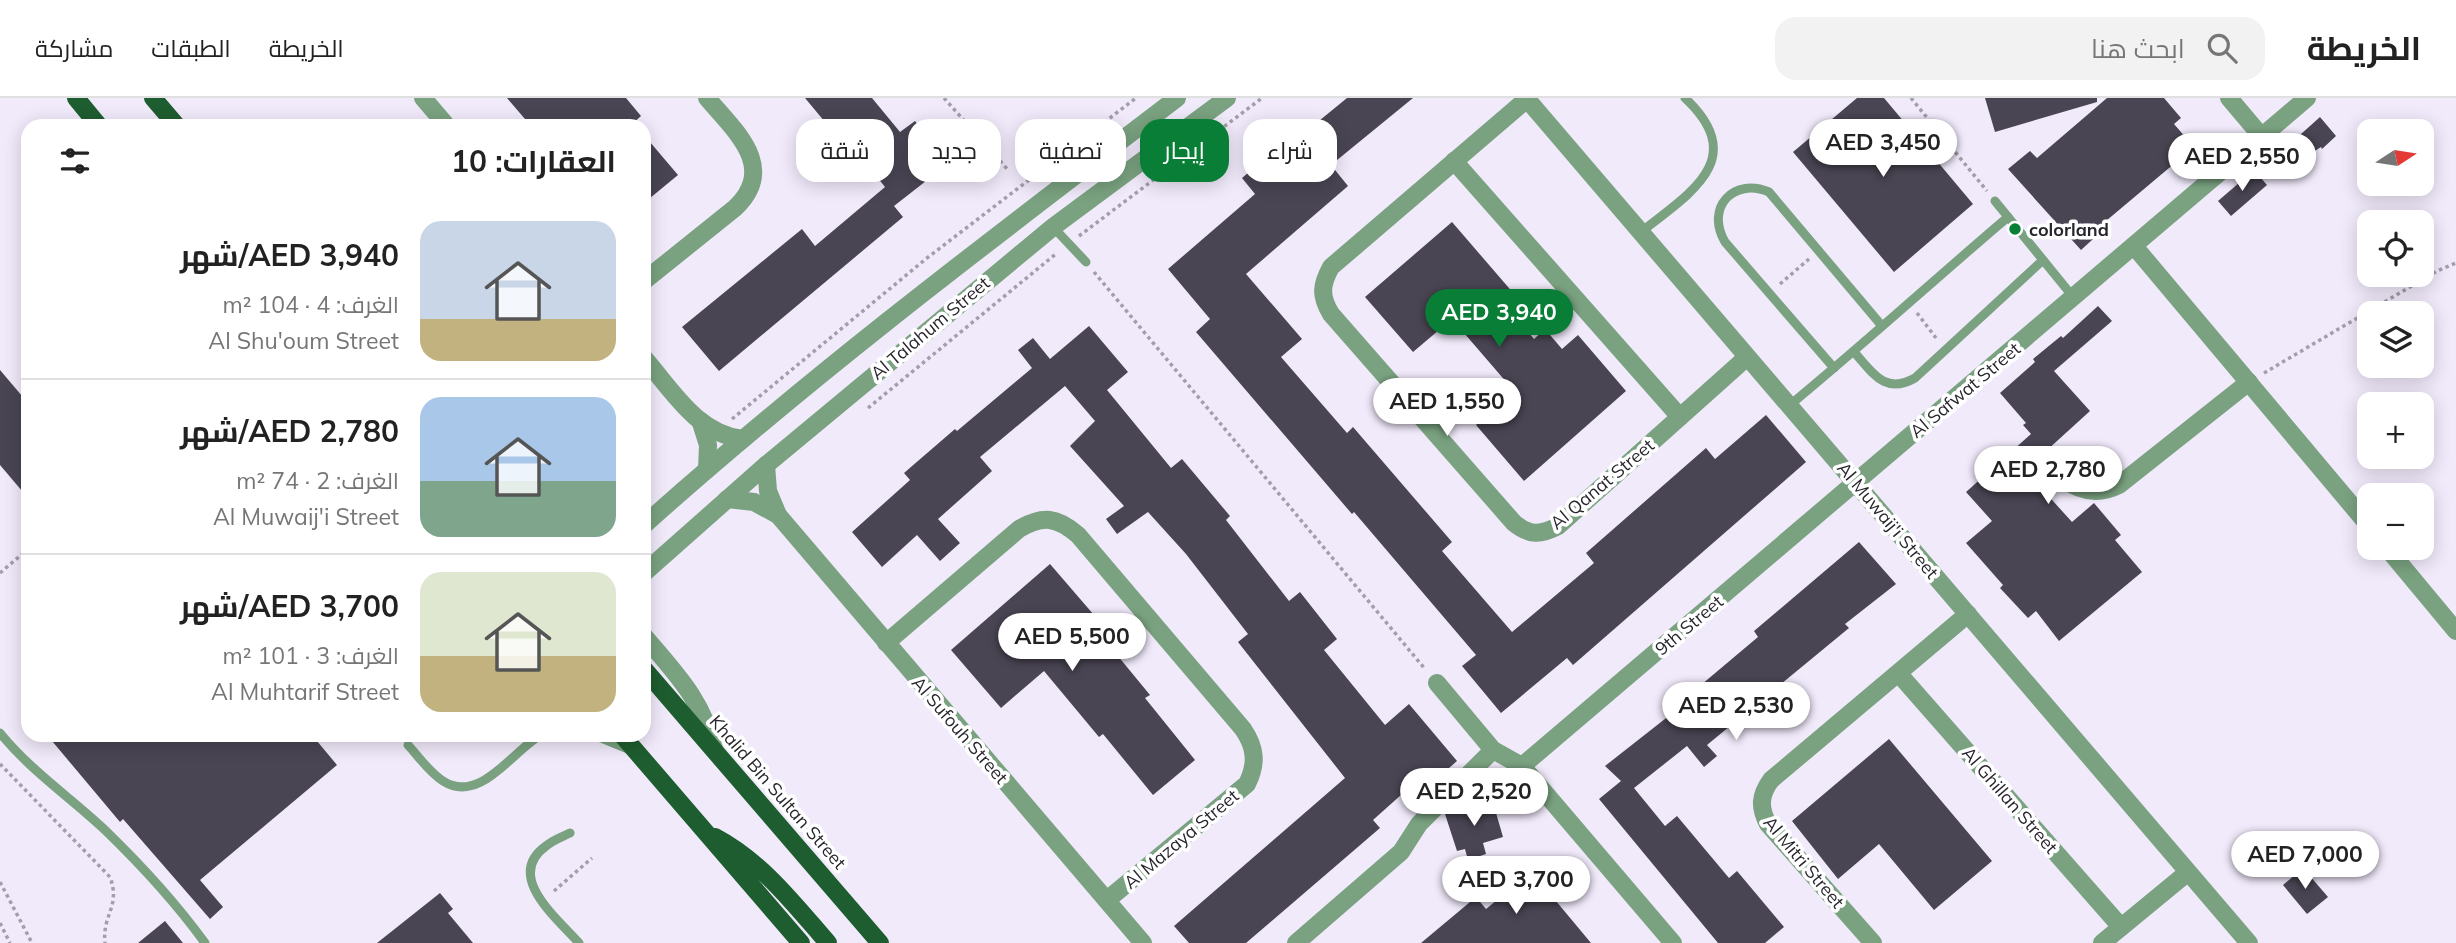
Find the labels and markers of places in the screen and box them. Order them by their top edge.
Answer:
pin: AED 3,450 [1803,120,1963,179]
pin: AED 2,550 [2162,134,2322,193]
place label: colorland [2029,218,2109,241]
marker: colorland [2007,221,2023,237]
pin: AED 3,940 [1419,289,1579,349]
pin: AED 1,550 [1367,378,1527,438]
pin: AED 2,780 [1968,446,2128,506]
pin: AED 5,500 [992,614,1152,673]
pin: AED 2,530 [1656,682,1816,742]
pin: AED 2,520 [1394,768,1554,828]
pin: AED 7,000 [2225,832,2385,891]
pin: AED 3,700 [1436,856,1596,916]

